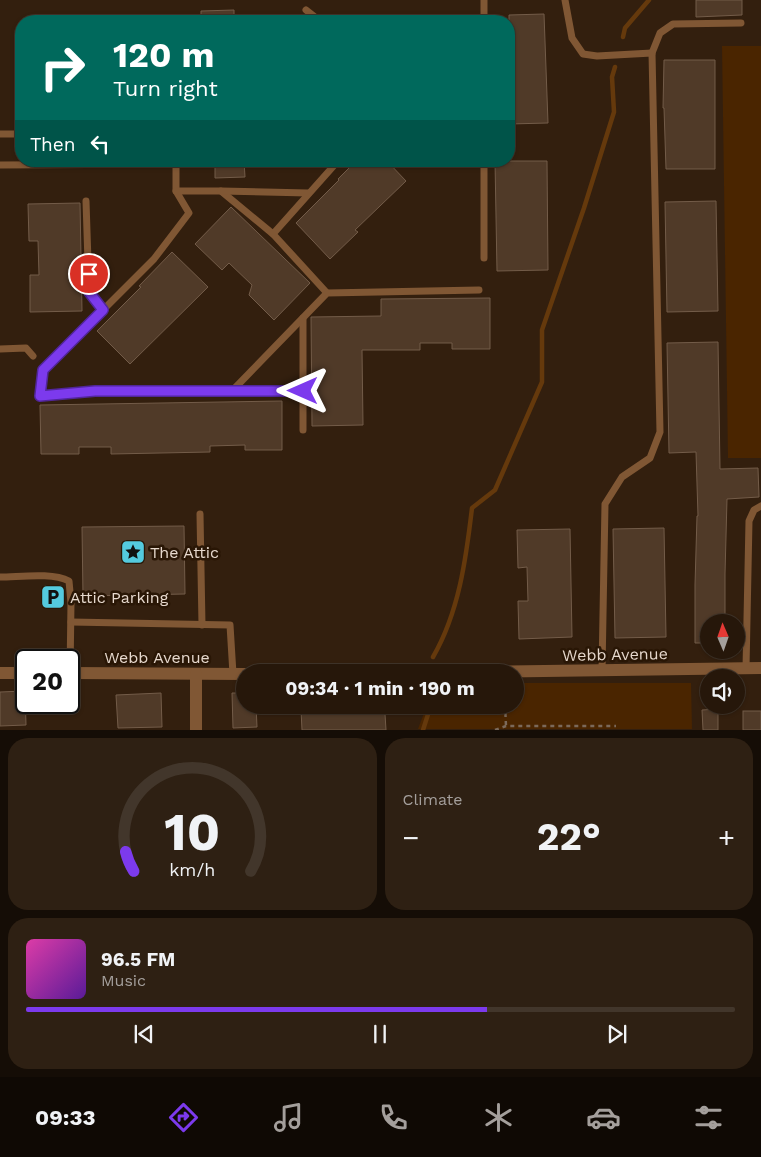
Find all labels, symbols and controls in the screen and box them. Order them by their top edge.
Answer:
text: 120 m [113,34,214,76]
icon: right [30,35,95,100]
text: Turn right [113,76,218,101]
icon: left [86,130,114,158]
text: Then [30,133,76,156]
pin [68,253,110,295]
icon: arrive [75,260,103,288]
position arrow [276,364,328,416]
place icon: The Attic [120,539,146,565]
place label: The Attic [150,543,219,562]
parking icon: Attic Parking [40,584,66,610]
place label: Attic Parking [70,588,169,607]
north arrow [700,614,745,659]
map controls [700,614,745,714]
street label: Webb Avenue [562,644,668,665]
street label: Webb Avenue [104,648,210,667]
speed limit sign: 20 [15,649,80,714]
button: sound [700,669,745,714]
text: 09:34 · 1 min · 190 m [285,677,475,700]
text: Climate [403,790,463,809]
text: 10 [164,802,220,863]
text: 22° [537,815,601,859]
text: − [403,821,419,854]
text: + [718,821,735,854]
text: km/h [169,859,215,880]
text: 96.5 FM [101,948,175,971]
text: Music [101,971,146,990]
icon: previous [130,1020,158,1048]
icon: pause [366,1020,394,1048]
icon: next [603,1020,631,1048]
icon: directions [166,1100,201,1135]
icon: music [271,1100,306,1135]
icon: phone [376,1100,411,1135]
icon: climate [481,1100,516,1135]
icon: car [586,1100,621,1135]
icon: filters [691,1100,726,1135]
text: 09:33 [35,1105,96,1130]

